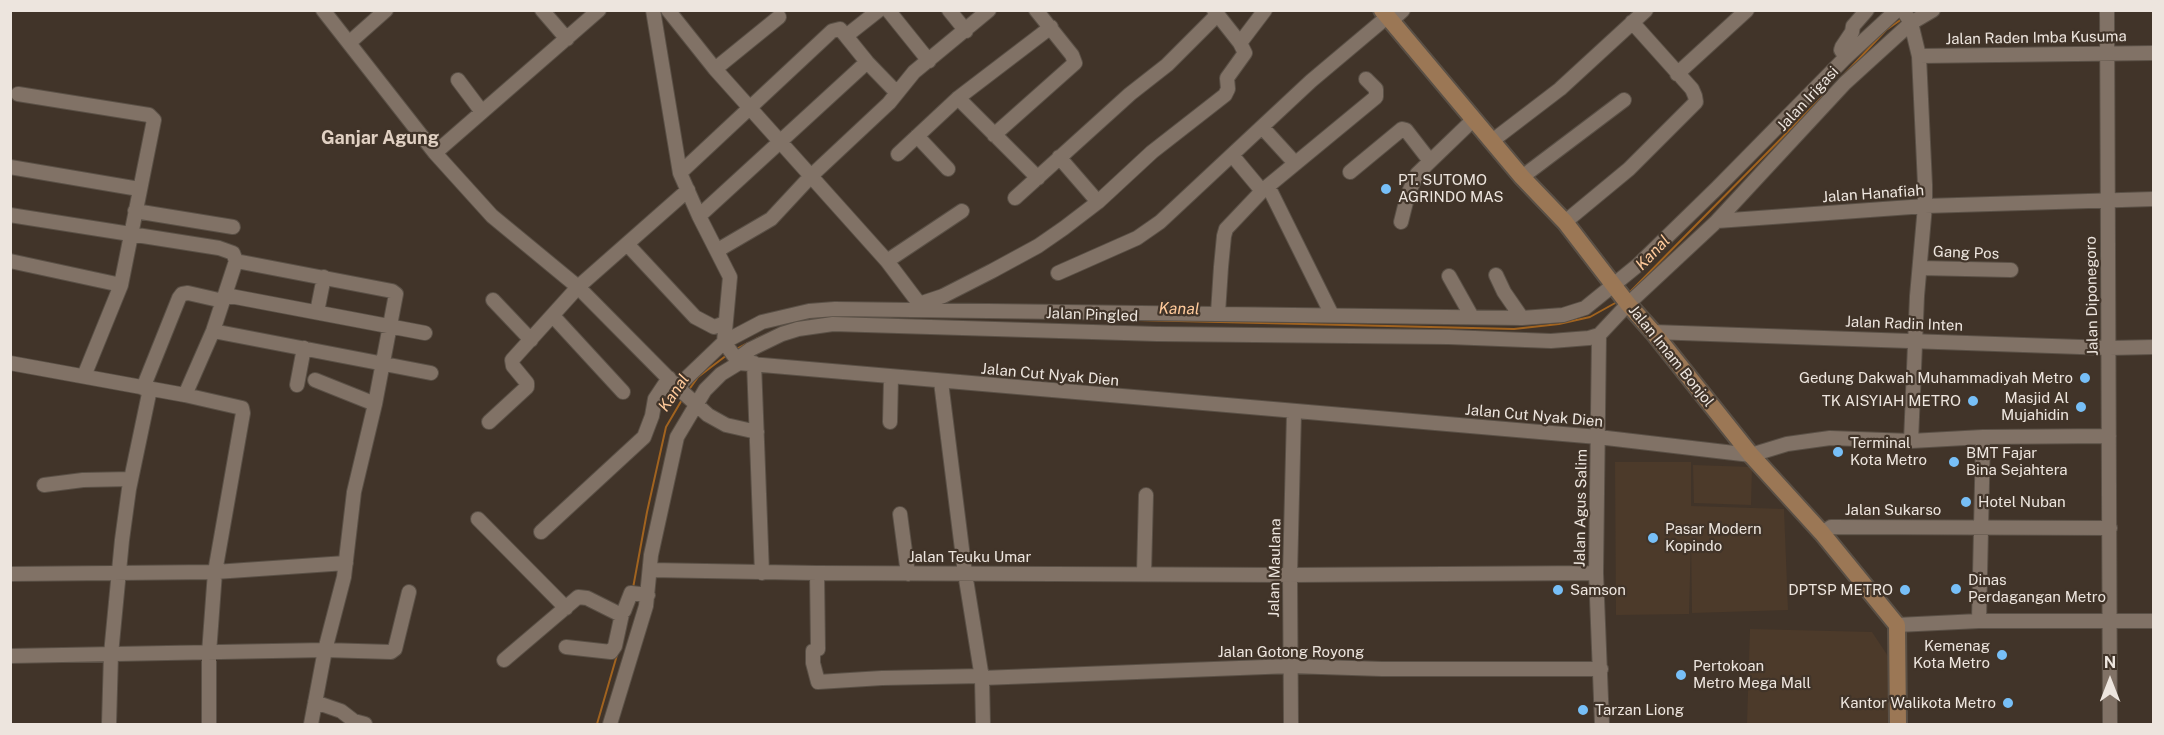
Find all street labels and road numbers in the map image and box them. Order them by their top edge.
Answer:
street label: Jalan Raden Imba Kusuma [1945,27,2127,49]
street label: Jalan Irigasi [1774,63,1842,135]
street label: Jalan Hanafiah [1821,181,1925,207]
street label: Jalan Diponegoro [2082,236,2102,356]
street label: Gang Pos [1933,243,1999,263]
street label: Jalan Imam Bonjol [1625,302,1717,410]
street label: Jalan Pingled [1046,304,1138,326]
street label: Jalan Radin Inten [1845,313,1963,335]
street label: Jalan Cut Nyak Dien [980,360,1120,390]
street label: Jalan Cut Nyak Dien [1464,401,1604,431]
street label: Jalan Agus Salim [1571,449,1591,567]
street label: Jalan Sukarso [1845,501,1941,519]
street label: Jalan Maulana [1265,518,1285,618]
street label: Jalan Teuku Umar [909,548,1031,566]
street label: Jalan Gotong Royong [1218,643,1364,661]

